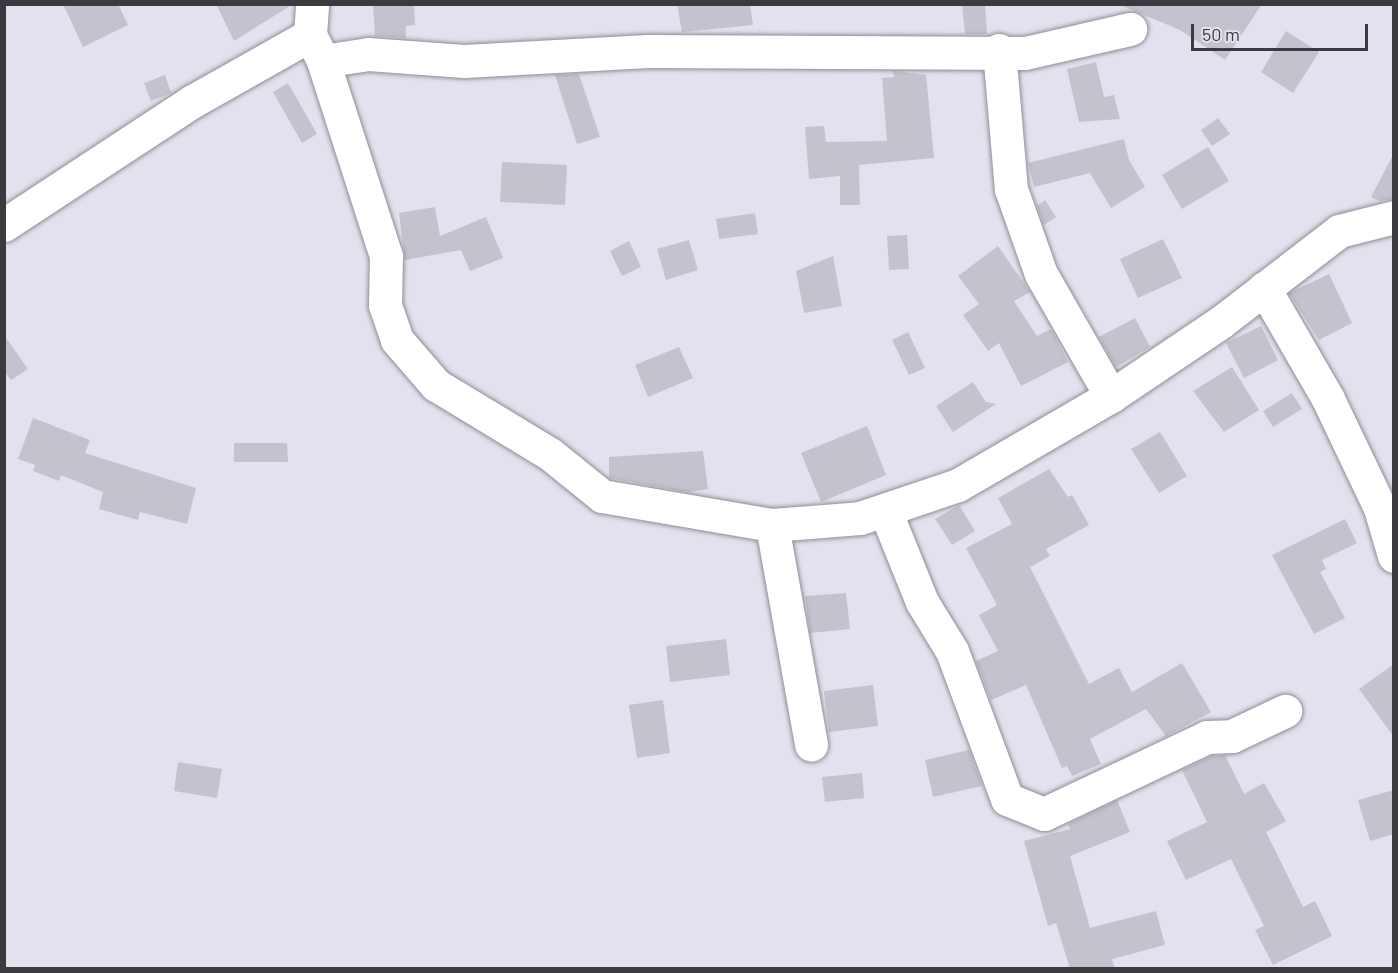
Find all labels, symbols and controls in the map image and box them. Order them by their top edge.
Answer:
scale bar [1194,12,1371,50]
text: 50 m [1202,23,1240,45]

